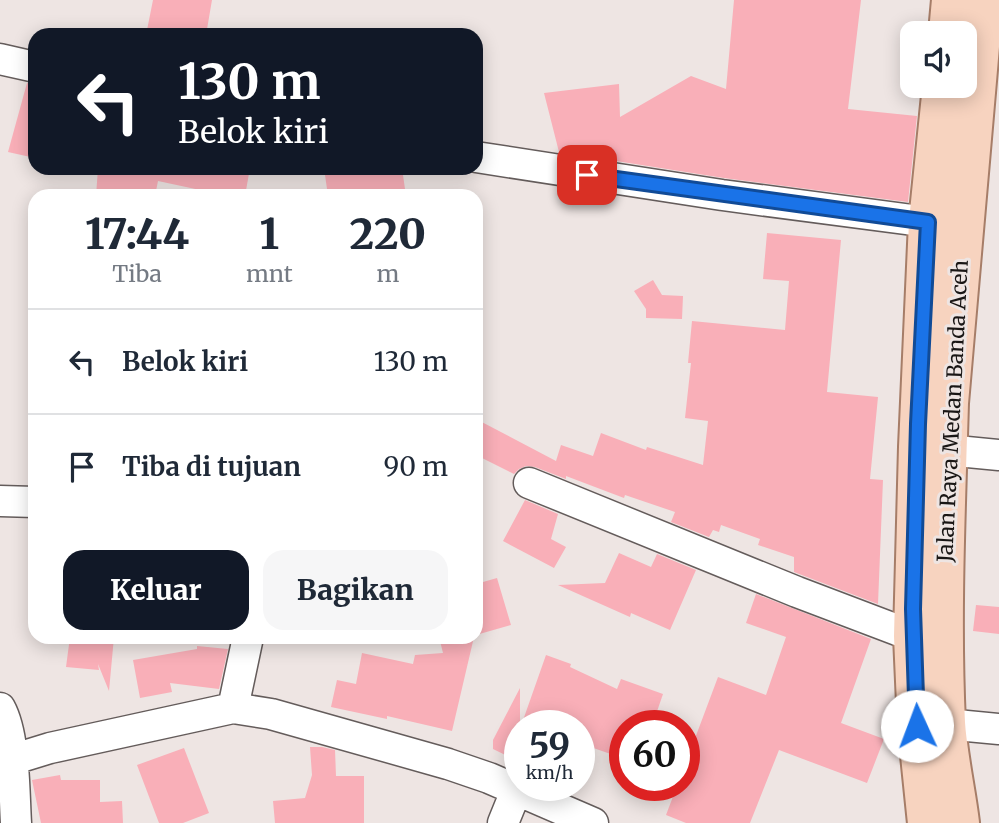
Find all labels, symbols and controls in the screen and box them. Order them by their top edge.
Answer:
map controls [900,21,977,98]
button: sound [900,21,977,98]
text: 130 m [178,51,321,112]
icon: left [63,56,154,147]
text: Belok kiri [178,112,329,152]
pin [557,145,617,205]
icon: arrive [568,156,606,194]
text: 17:44 [85,208,189,260]
text: 1 [260,208,279,260]
text: 220 [350,208,426,260]
text: Tiba [112,259,162,288]
text: mnt [246,259,293,288]
text: m [376,259,399,288]
street label: Jalan Raya Medan Banda Aceh [931,259,974,564]
icon: left [63,343,101,381]
text: Belok kiri [122,345,248,378]
text: 130 m [374,345,448,378]
icon: arrive [63,448,101,486]
text: Tiba di tujuan [122,450,301,483]
text: 90 m [384,450,448,483]
button: Keluar [63,550,249,630]
button: Bagikan [263,550,448,630]
position arrow [880,689,954,763]
speed limit sign: 60 [609,710,700,801]
text: 59 [529,724,570,768]
text: km/h [526,761,573,784]

